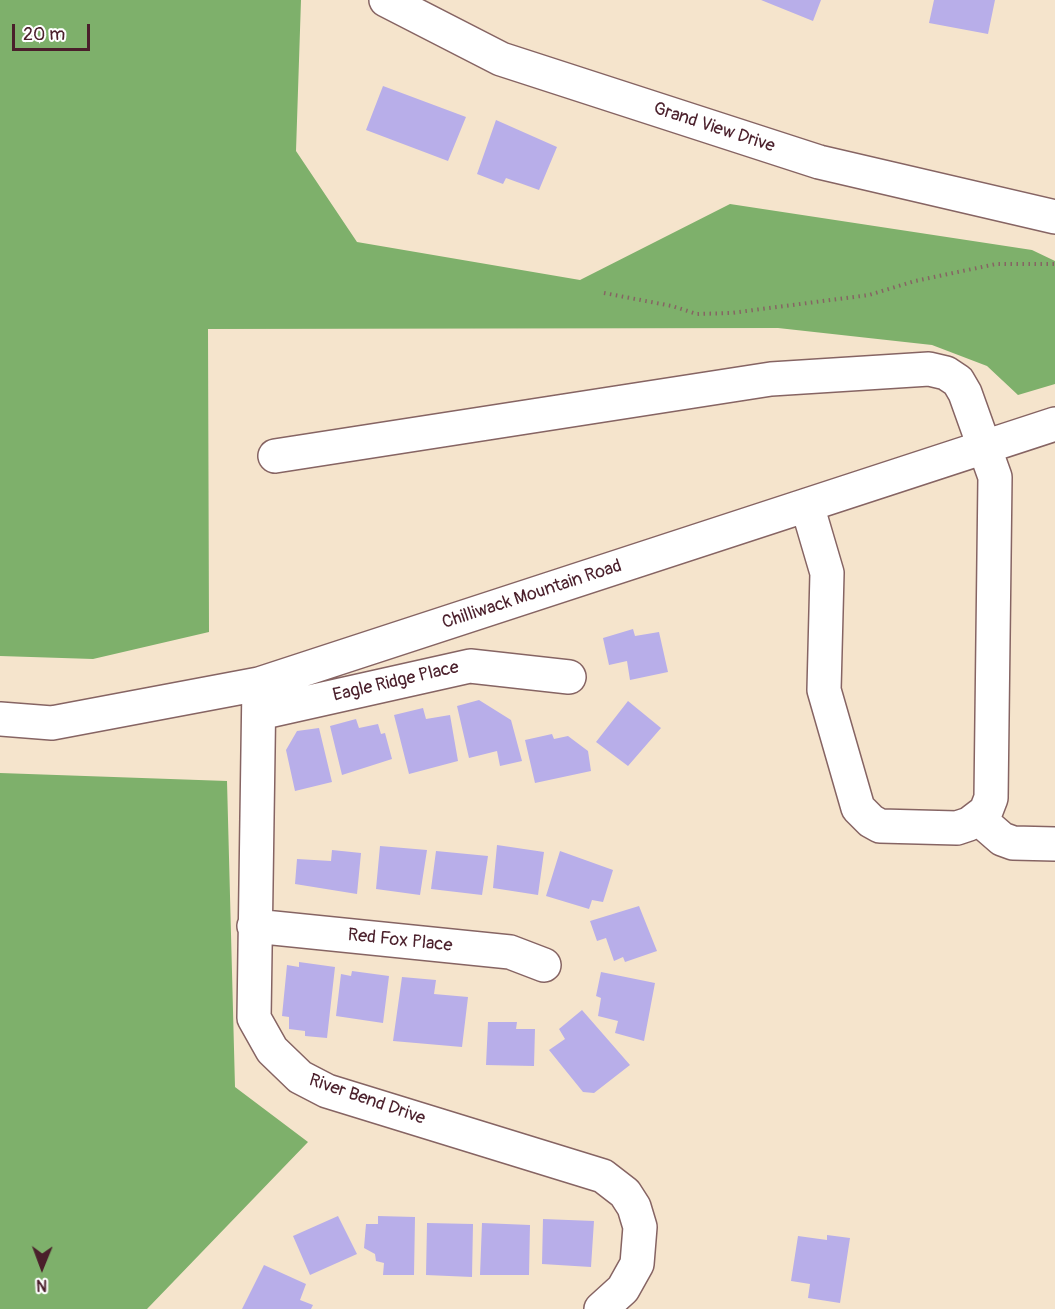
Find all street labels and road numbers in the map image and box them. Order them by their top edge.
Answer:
street label: Grand View Drive [651,98,777,158]
street label: Chilliwack Mountain Road [440,556,624,634]
street label: Eagle Ridge Place [331,657,461,707]
street label: Red Fox Place [347,925,453,957]
street label: River Bend Drive [306,1070,428,1130]

